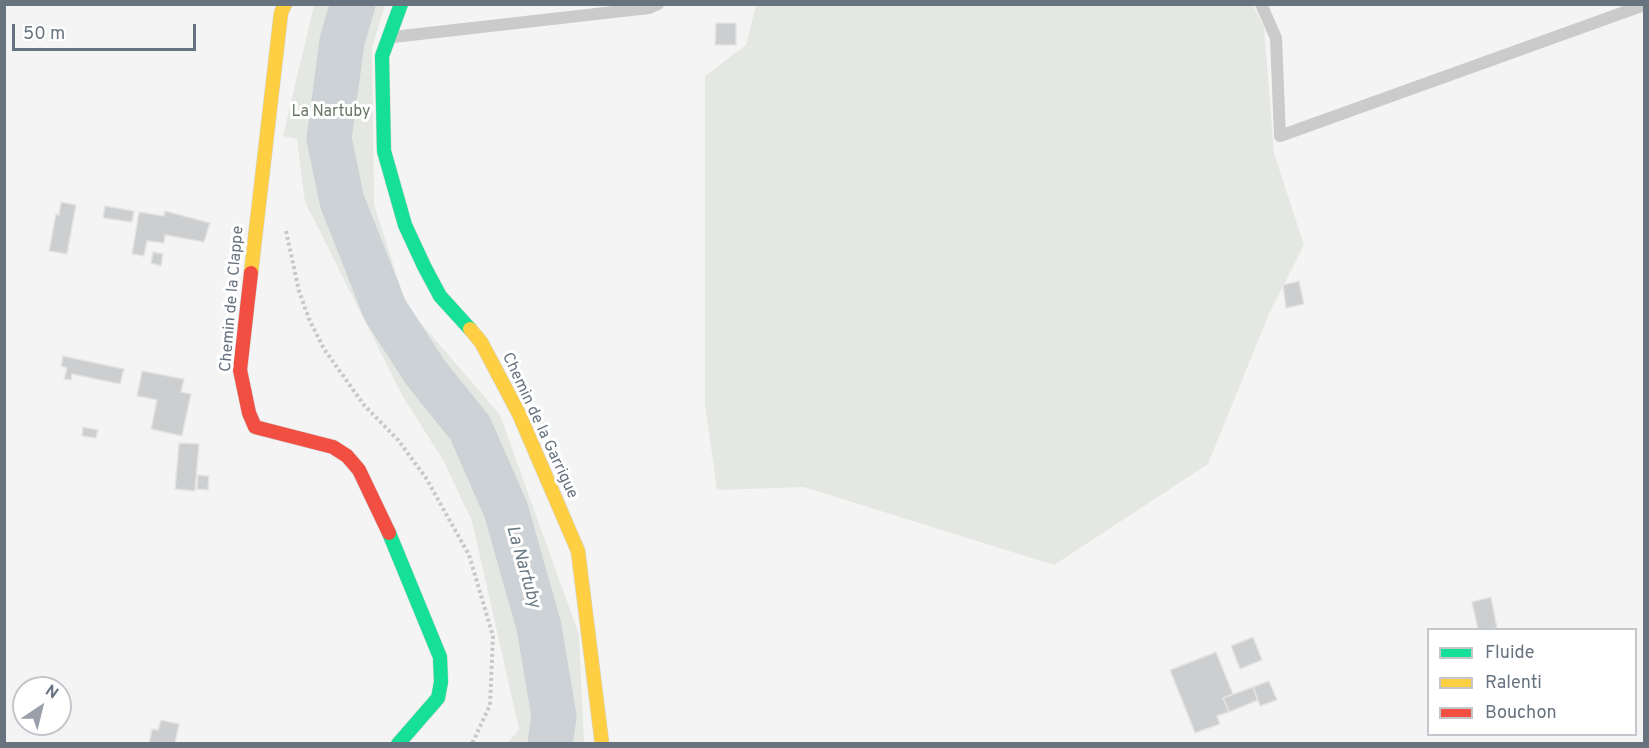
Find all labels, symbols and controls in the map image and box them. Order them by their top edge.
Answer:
scale bar [15,12,200,50]
text: 50 m [23,23,65,46]
park label: La Nartuby [291,103,371,123]
street label: Chemin de la Clappe [217,225,249,373]
street label: Chemin de la Garrigue [497,350,581,502]
water label: La Nartuby [500,523,544,611]
legend [1427,628,1637,736]
text: Fluide [1485,642,1534,665]
text: Ralenti [1485,672,1542,695]
north arrow [12,676,72,736]
text: N [41,681,62,704]
text: Bouchon [1485,702,1557,725]

